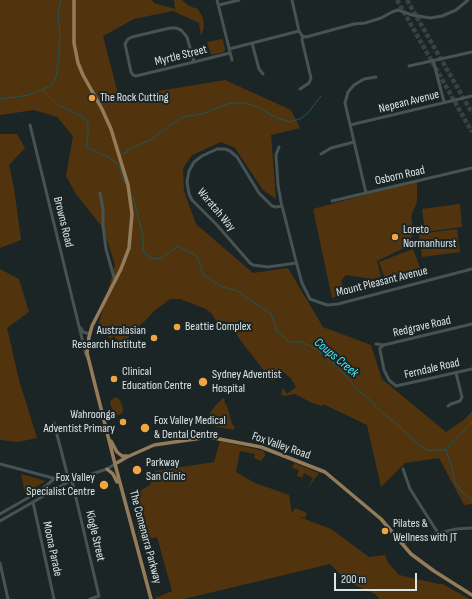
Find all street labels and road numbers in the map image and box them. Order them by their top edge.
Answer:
street label: Myrtle Street [153,43,209,69]
street label: Nepean Avenue [377,88,441,116]
street label: Osborn Road [374,163,426,189]
street label: Waratah Way [194,185,238,235]
street label: Browns Road [50,195,76,249]
street label: Mount Pleasant Avenue [335,264,429,300]
street label: Redgrave Road [392,313,452,341]
street label: Ferndale Road [403,356,461,382]
street label: Fox Valley Road [250,429,312,463]
street label: The Comenarra Parkway [126,489,164,585]
street label: Kiogle Street [82,509,108,563]
street label: Moona Parade [39,520,65,578]

